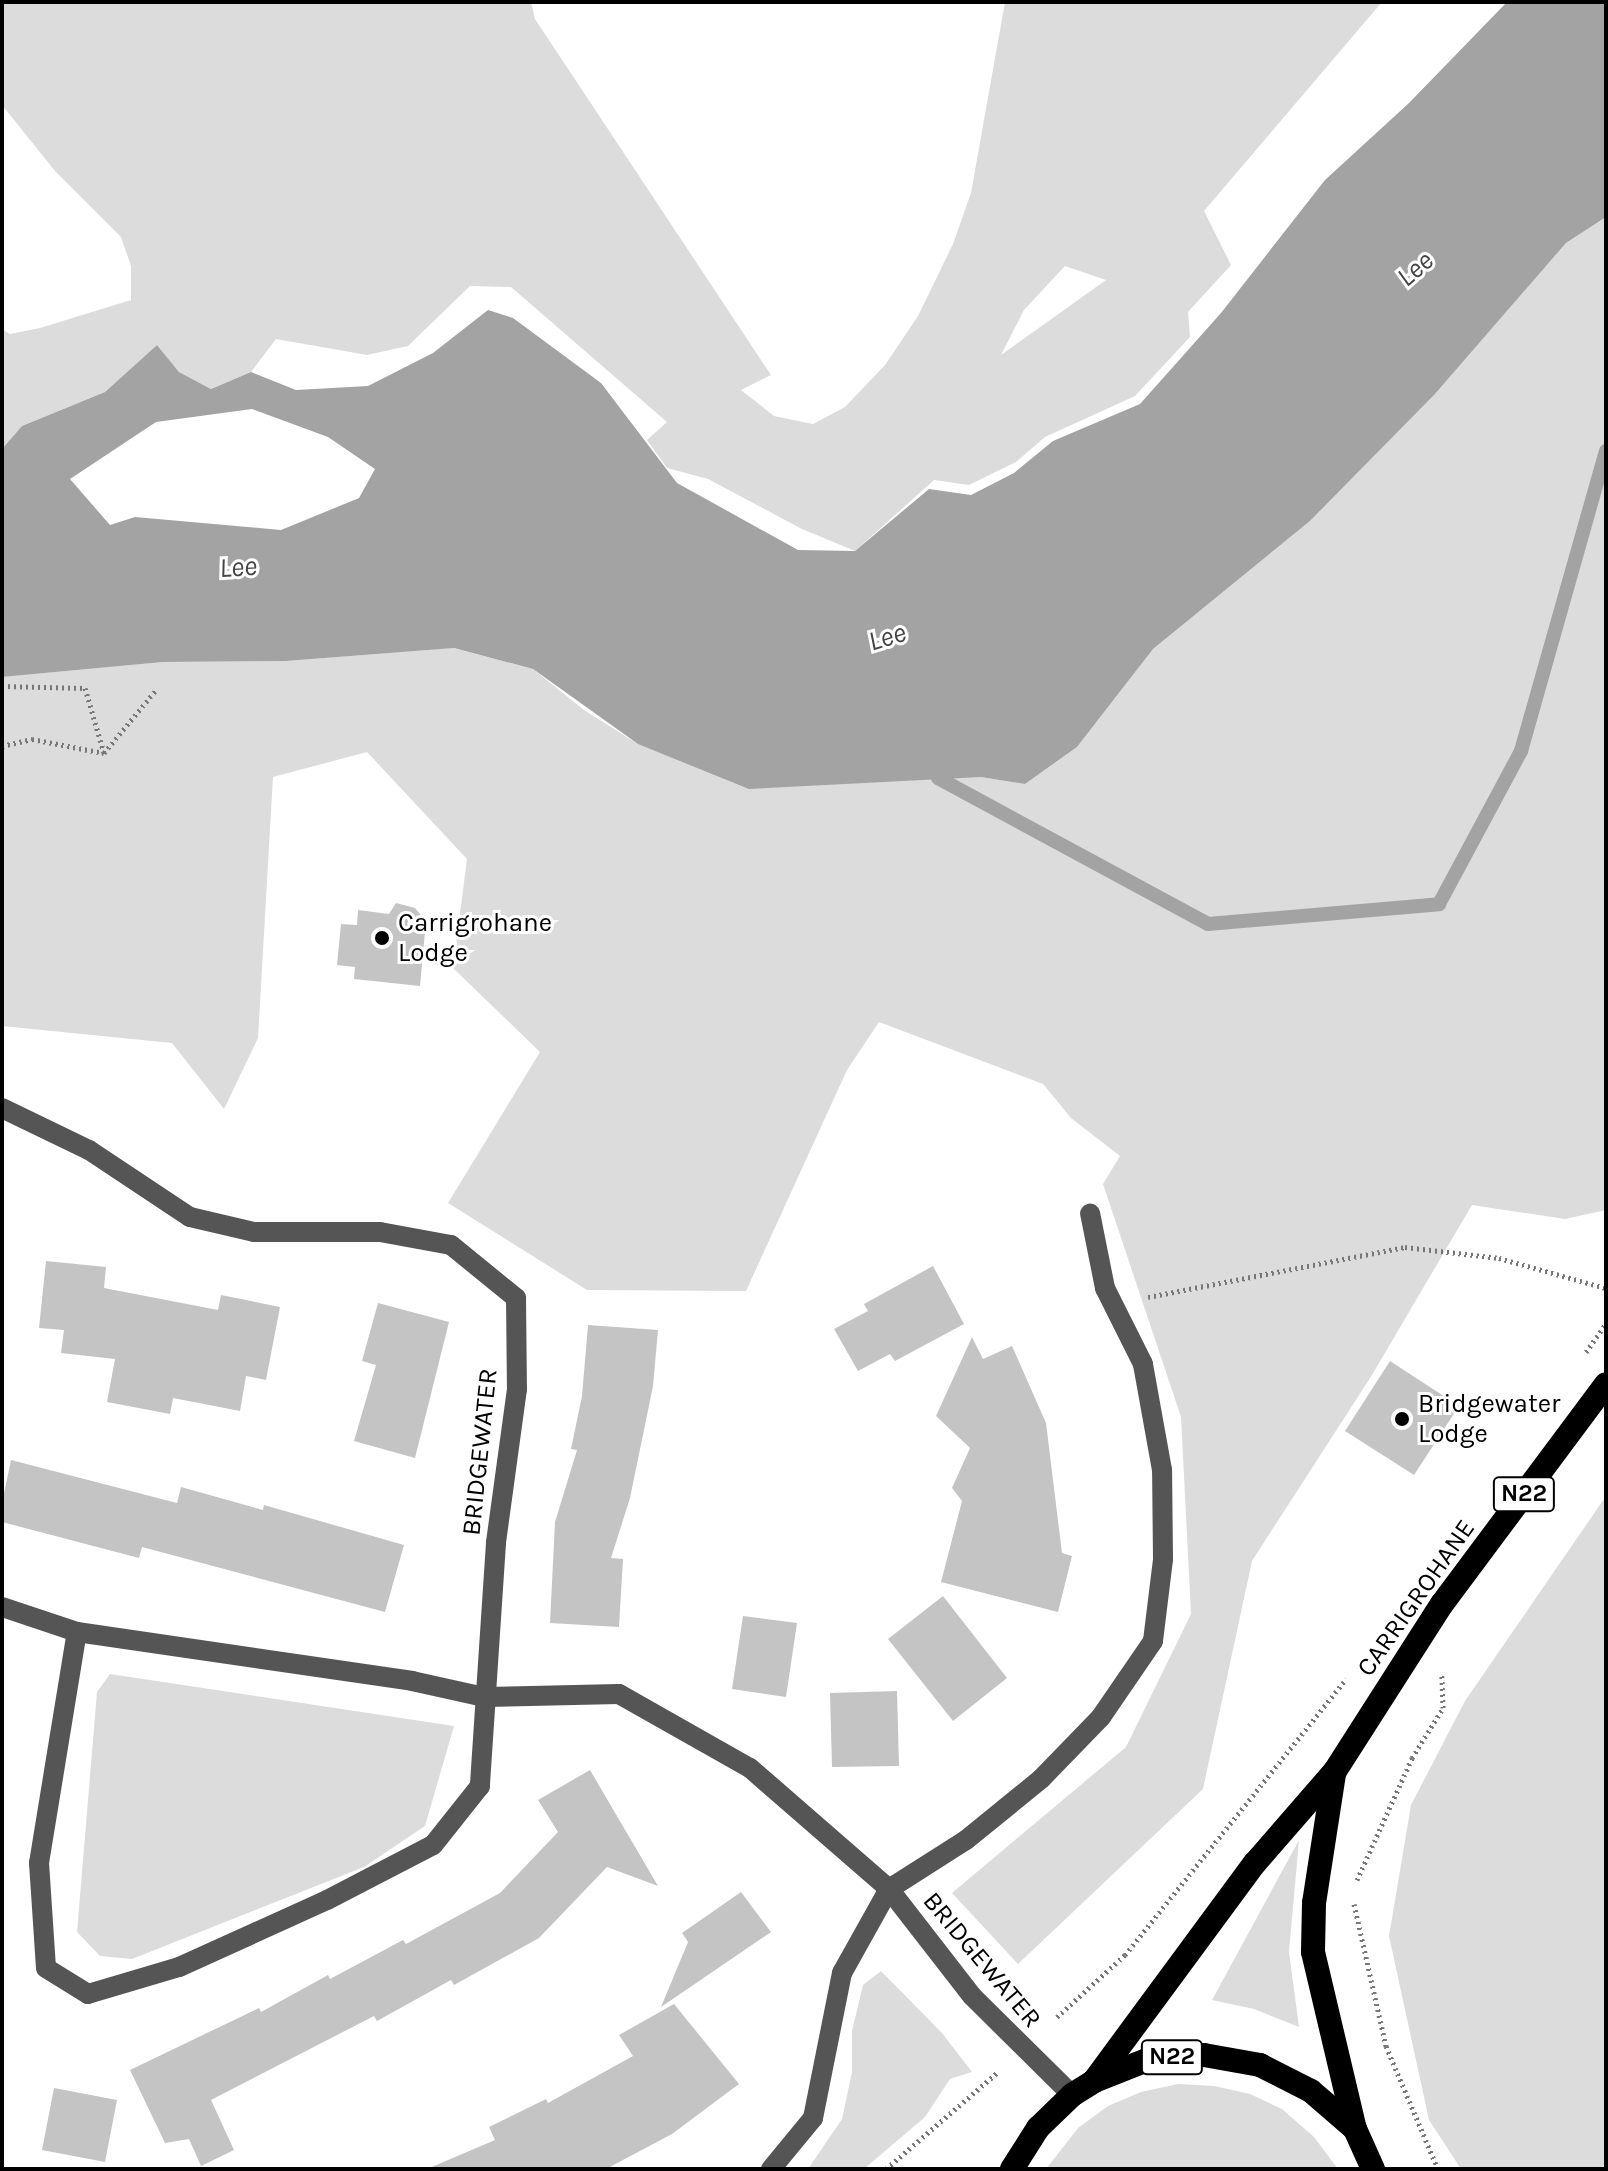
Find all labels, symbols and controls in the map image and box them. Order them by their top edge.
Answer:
water label: Lee [1390,244,1440,294]
water label: Lee [218,549,258,585]
water label: Lee [864,615,910,659]
place label: Carrigrohane Lodge [398,907,552,968]
marker: Carrigrohane Lodge [373,929,391,947]
street label: BRIDGEWATER [456,1367,504,1537]
place label: Bridgewater Lodge [1418,1388,1560,1450]
marker: Bridgewater Lodge [1393,1410,1411,1428]
road number: N22 [1492,1474,1556,1514]
street label: CARRIGROHANE [1350,1514,1482,1682]
street label: BRIDGEWATER [916,1886,1048,2034]
road number: N22 [1140,2037,1204,2077]

